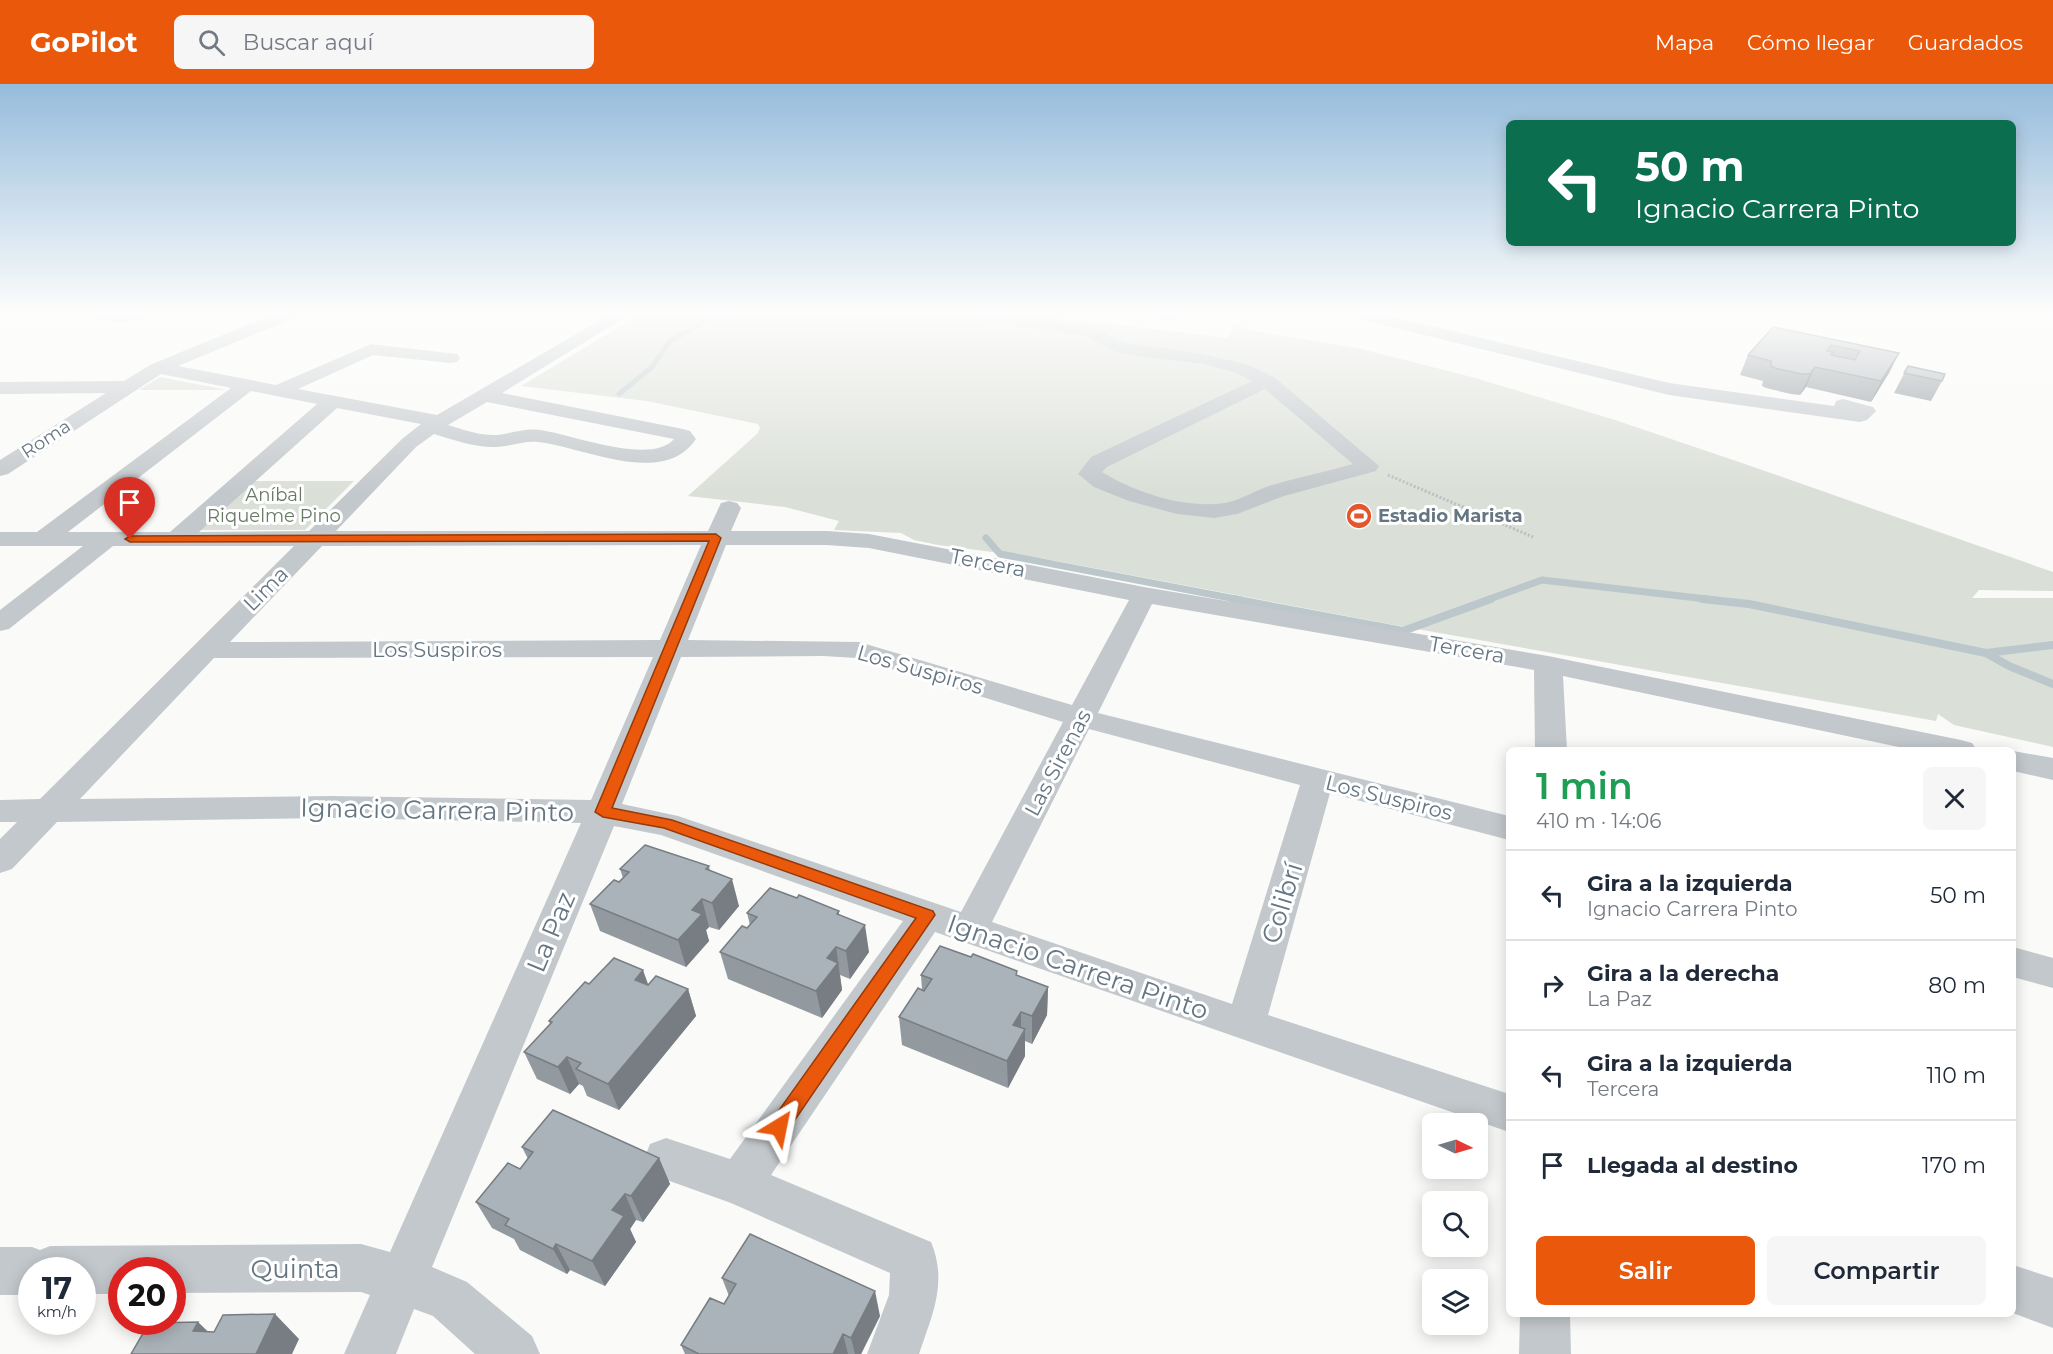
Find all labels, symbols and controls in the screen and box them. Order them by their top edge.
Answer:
search box [174,15,594,69]
text: GoPilot [30,25,138,59]
icon: search [195,26,228,59]
text: Buscar aquí [243,29,373,56]
text: Mapa [1655,30,1714,55]
text: Cómo llegar [1747,30,1875,55]
text: Guardados [1908,30,2023,55]
text: 50 m [1635,140,1744,192]
icon: left [1536,144,1614,222]
text: Ignacio Carrera Pinto [1635,192,1919,225]
street label: Roma [17,415,75,463]
pin [104,477,155,539]
park label: Aníbal Riquelme Pino [207,484,341,527]
icon: arrive [113,486,146,519]
sports icon: Estadio Marista [1344,501,1374,531]
place label: Estadio Marista [1378,505,1523,527]
street label: Tercera [948,543,1028,582]
street label: Lima [238,561,293,616]
street label: Tercera [1427,631,1507,668]
street label: Los Suspiros [372,637,502,662]
street label: Los Suspiros [854,640,986,699]
street label: Las Sirenas [1019,705,1096,820]
text: 1 min [1536,764,1633,808]
button: close [1923,767,1986,830]
street label: Los Suspiros [1323,770,1455,825]
street label: Ignacio Carrera Pinto [300,792,574,828]
text: 410 m · 14:06 [1536,809,1661,833]
street label: Colibrí [1255,858,1310,947]
text: Gira a la izquierda [1587,870,1793,897]
icon: left [1536,879,1569,912]
text: 50 m [1930,882,1986,909]
street label: La Paz [520,887,582,977]
text: Ignacio Carrera Pinto [1587,897,1798,921]
street label: Ignacio Carrera Pinto [943,907,1213,1027]
text: Gira a la derecha [1587,960,1779,987]
icon: right [1536,969,1569,1002]
text: 80 m [1928,972,1986,999]
text: La Paz [1587,987,1652,1011]
text: Gira a la izquierda [1587,1050,1793,1077]
icon: left [1536,1059,1569,1092]
text: 110 m [1926,1062,1986,1089]
text: Tercera [1587,1077,1659,1101]
position arrow [747,1095,811,1159]
north arrow [1422,1113,1488,1179]
map controls [1422,1113,1488,1335]
icon: arrive [1536,1149,1569,1182]
text: Llegada al destino [1587,1152,1798,1179]
text: 170 m [1922,1152,1986,1179]
button: search [1422,1191,1488,1257]
button: Salir [1536,1236,1755,1305]
button: Compartir [1767,1236,1986,1305]
street label: Quinta [250,1253,340,1285]
speed limit sign: 20 [108,1257,186,1335]
button: layers [1422,1269,1488,1335]
text: 17 [42,1270,72,1307]
text: km/h [37,1302,77,1321]

